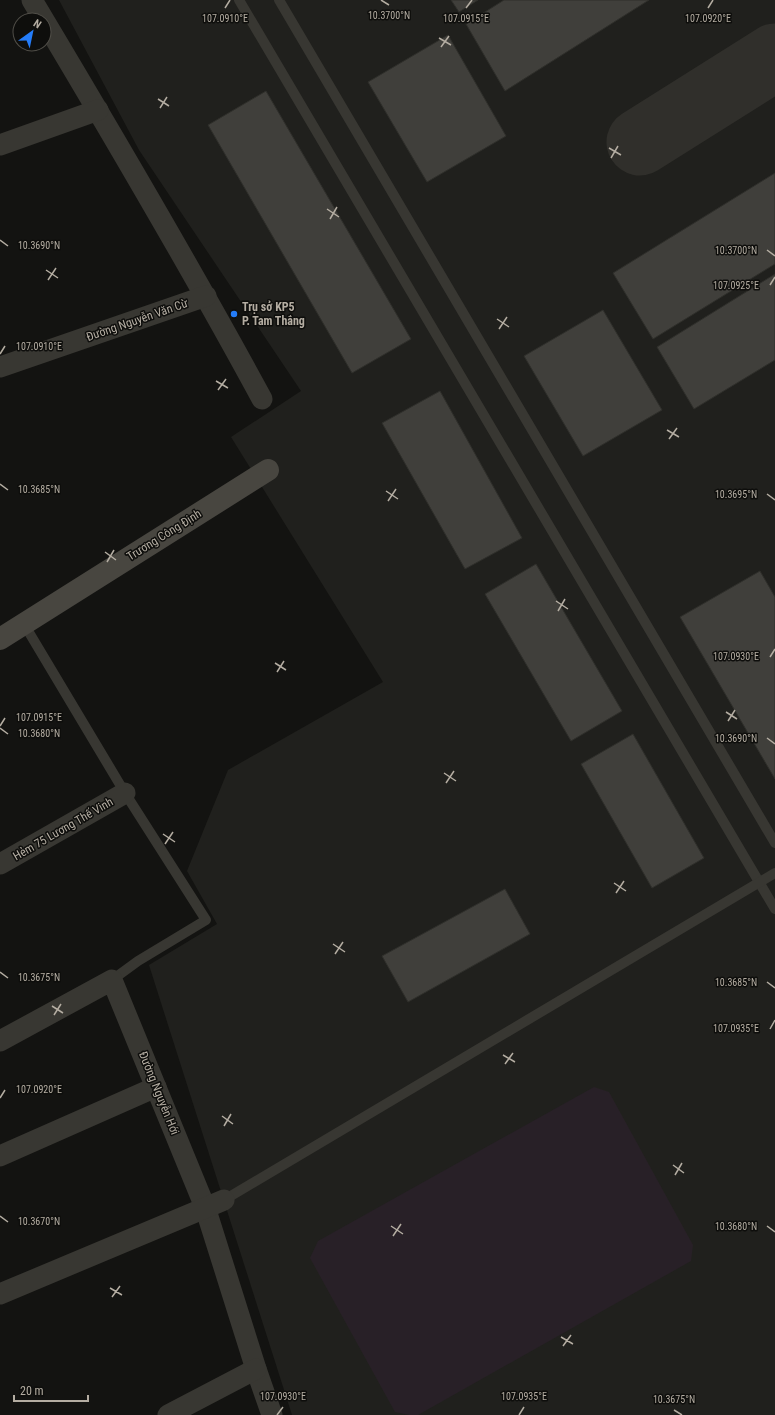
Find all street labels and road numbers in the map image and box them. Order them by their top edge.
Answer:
street label: Đường Nguyễn Văn Cừ [84,296,190,344]
street label: Trương Công Định [124,506,204,564]
street label: Hẻm 75 Lương Thế Vinh [10,795,116,863]
street label: Đường Nguyễn Hới [136,1049,182,1137]

